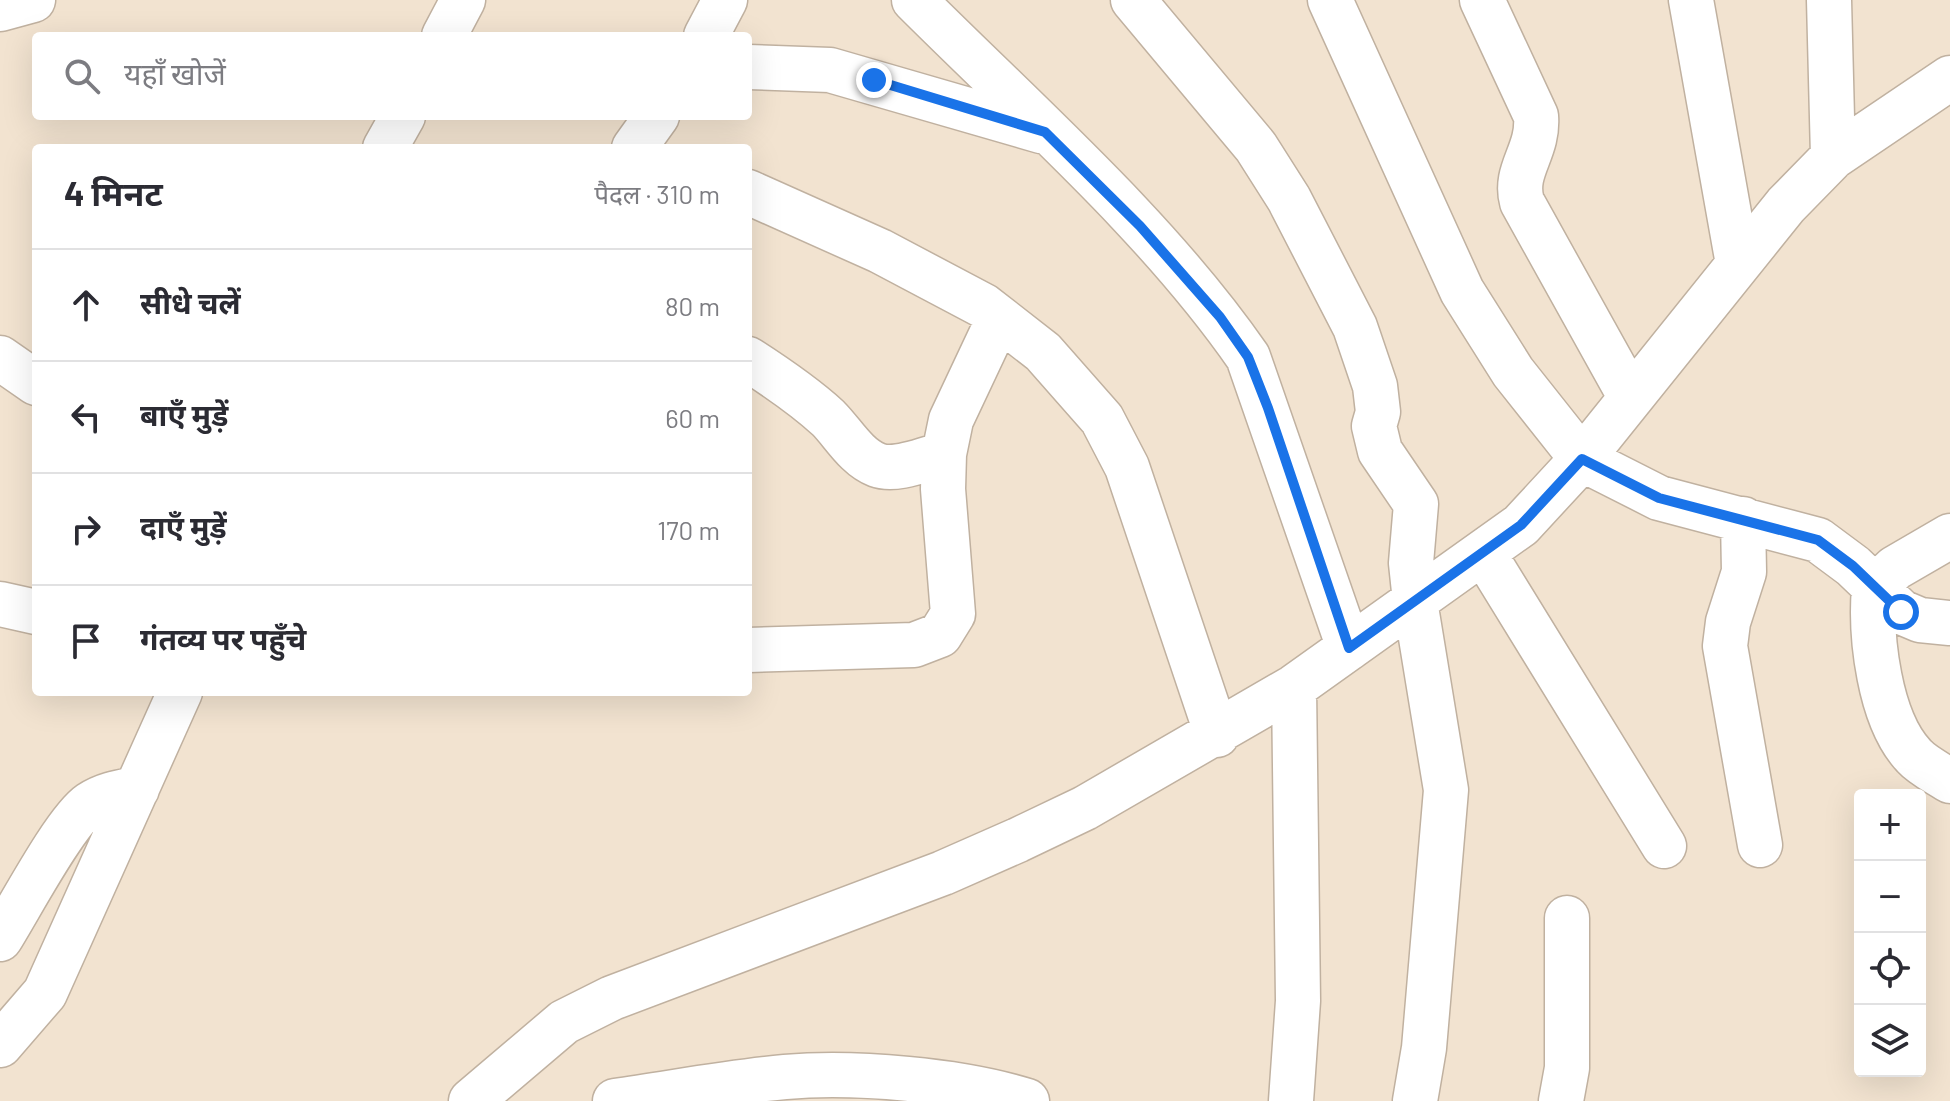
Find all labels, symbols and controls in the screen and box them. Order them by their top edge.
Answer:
search box [32,32,752,120]
icon: search [60,54,104,98]
text: यहाँ खोजें [124,55,226,91]
route end [856,62,892,98]
text: 4 मिनट [64,172,163,213]
text: पैदल · 310 m [594,178,720,209]
icon: ahead [64,283,108,327]
text: सीधे चलें [140,284,241,320]
text: 80 m [665,290,720,321]
icon: left [64,395,108,439]
text: बाएँ मुड़ें [140,396,228,432]
text: 60 m [665,402,720,433]
icon: right [64,507,108,551]
text: दाएँ मुड़ें [140,508,227,544]
text: 170 m [657,514,720,545]
route start [1883,594,1919,630]
icon: arrive [64,619,108,663]
text: गंतव्य पर पहुँचे [140,620,306,656]
map controls [1854,789,1926,1077]
button: + [1854,789,1926,861]
button: − [1854,861,1926,933]
button: locate [1854,933,1926,1005]
button: layers [1854,1005,1926,1077]

